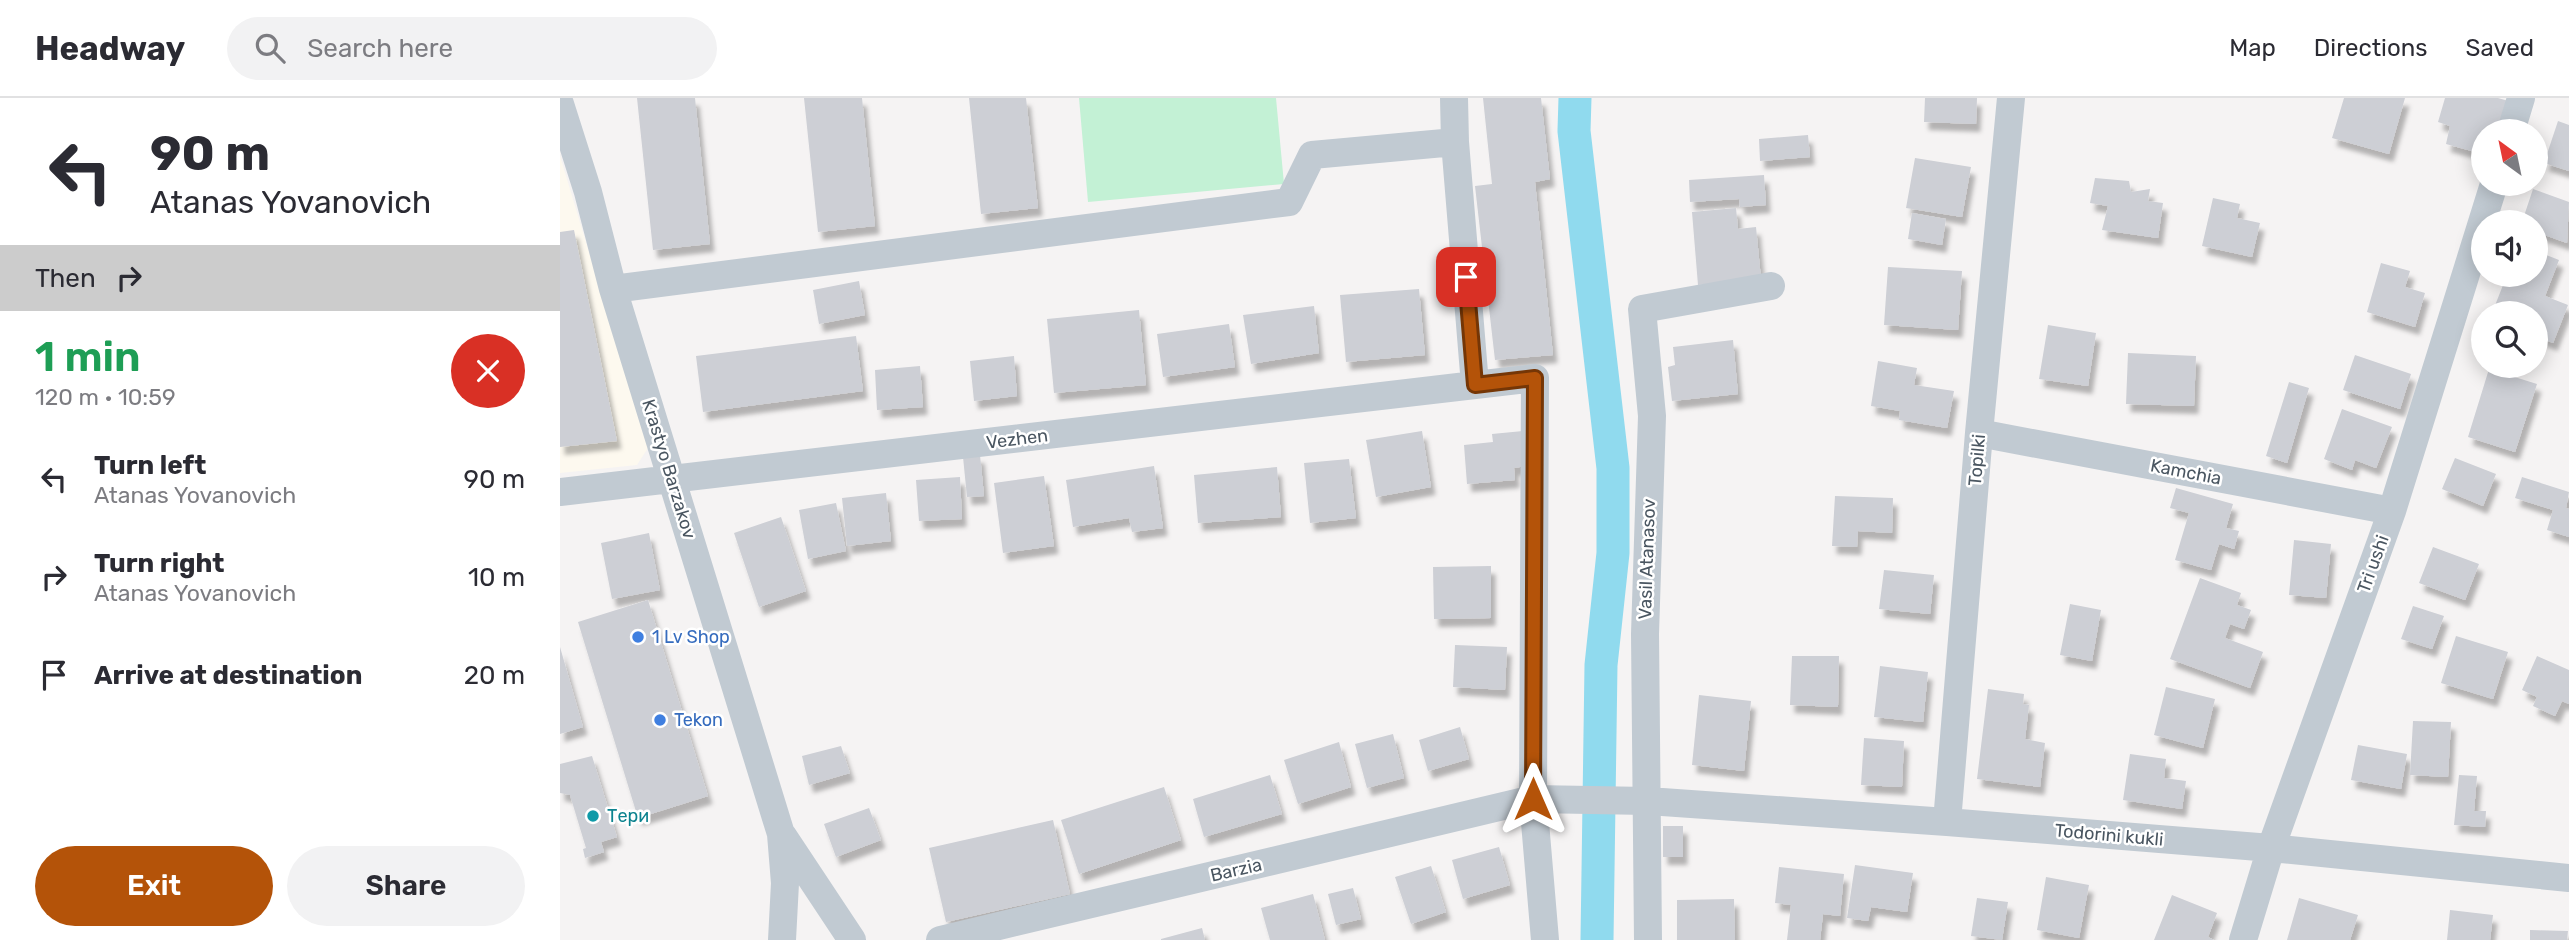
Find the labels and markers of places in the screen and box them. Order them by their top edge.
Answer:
pin [1436,247,1496,307]
place label: 1 Lv Shop [652,626,730,648]
marker: 1 Lv Shop [630,629,646,645]
place label: Tekon [674,709,723,731]
marker: Tekon [652,712,668,728]
place label: Тери [607,805,649,827]
marker: Тери [585,808,601,824]

